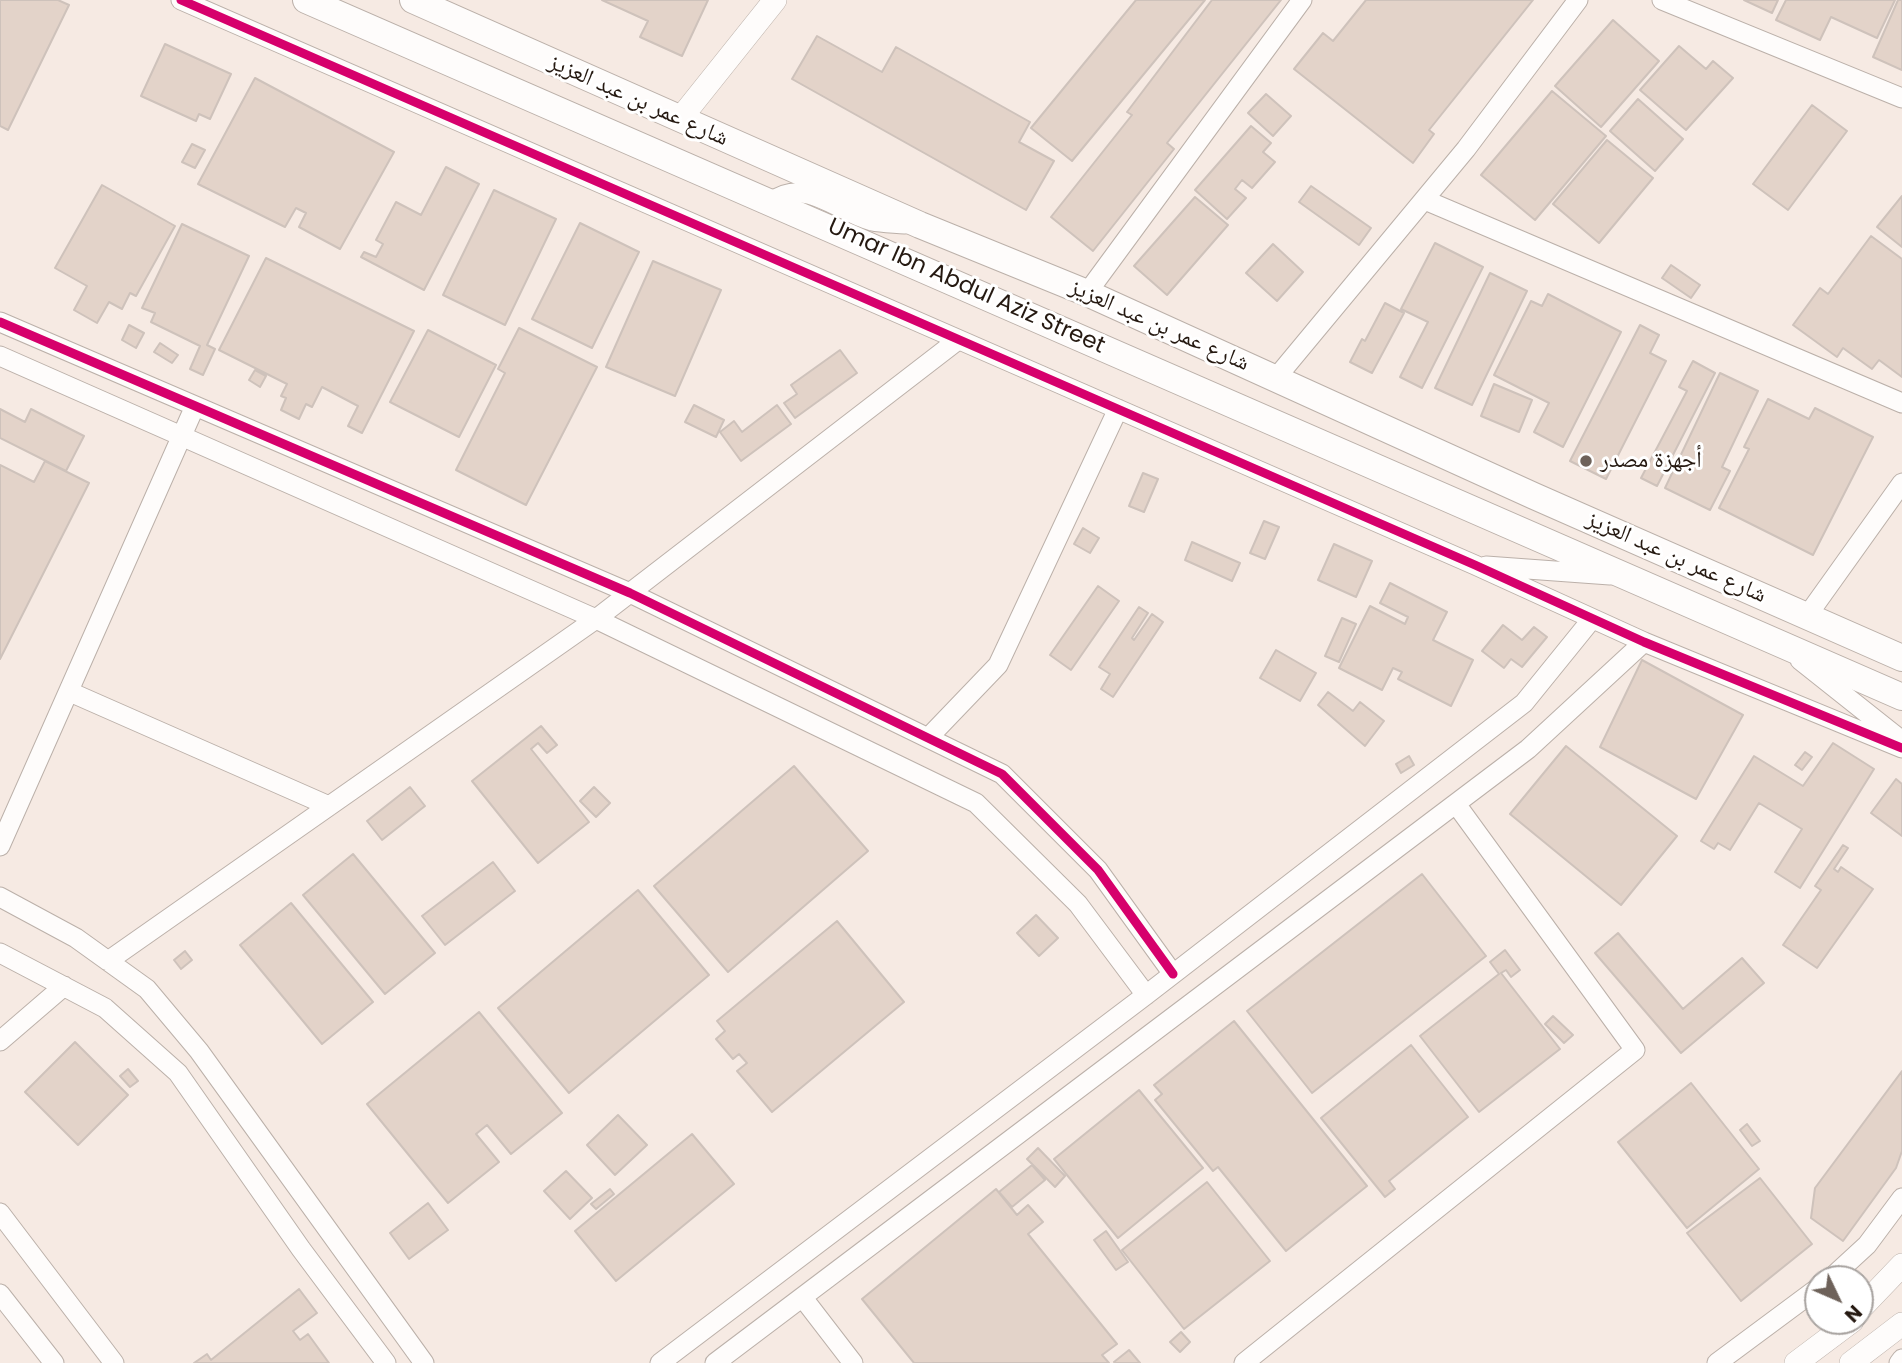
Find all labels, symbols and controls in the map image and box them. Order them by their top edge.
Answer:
street label: شارع عمر بن عبد العزيز [544,49,732,153]
street label: Umar Ibn Abdul Aziz Street [823,213,1109,361]
street label: شارع عمر بن عبد العزيز [1065,274,1253,378]
place label: أجهزة مصدر [1600,447,1702,475]
marker: أجهزة مصدر [1578,453,1594,469]
street label: شارع عمر بن عبد العزيز [1582,506,1770,610]
north arrow [1804,1265,1874,1335]
text: N [1838,1299,1868,1328]

